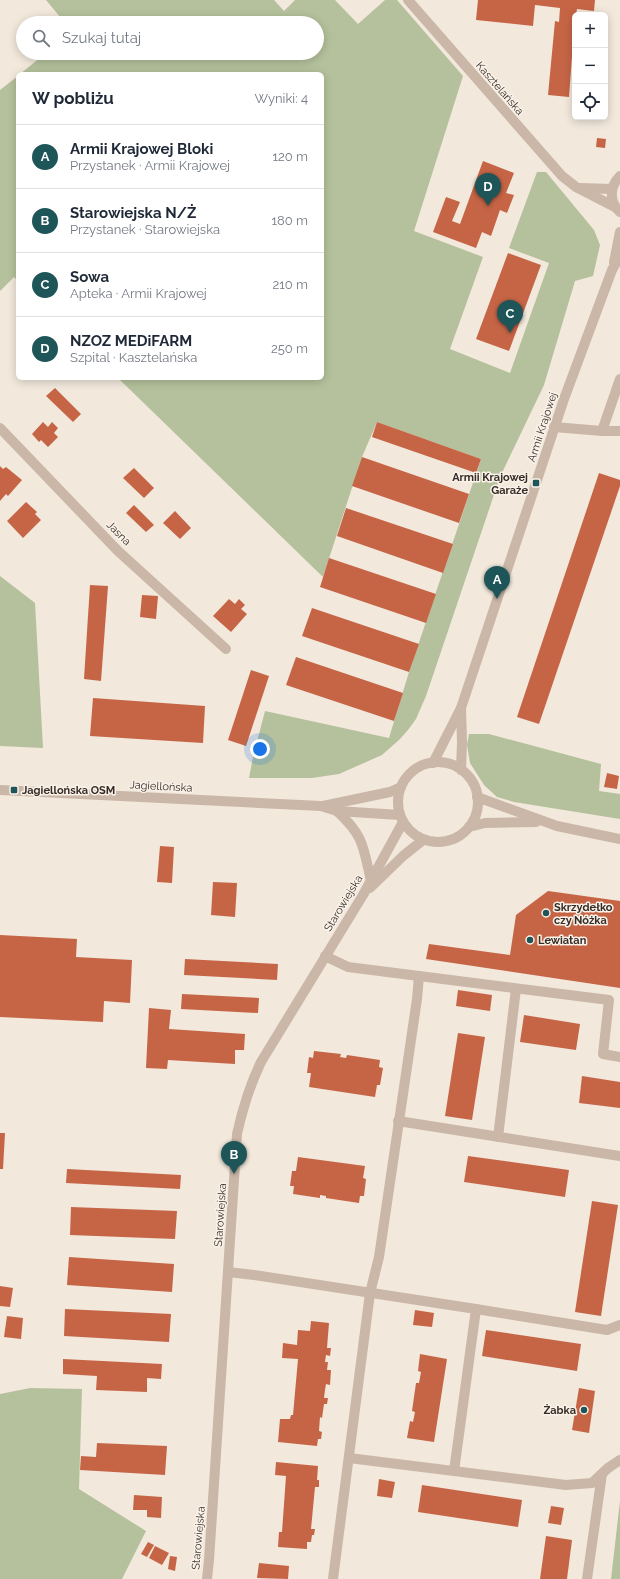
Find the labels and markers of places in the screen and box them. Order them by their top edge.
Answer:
pin: D [475,173,501,206]
pin: C [497,300,523,333]
place label: Armii Krajowej Garaże [452,471,528,497]
marker: Armii Krajowej Garaże [531,478,541,488]
pin: A [484,566,510,599]
place label: Jagiellońska OSM [22,784,115,797]
marker: Jagiellońska OSM [9,785,19,795]
place label: Skrzydełko czy Nóżka [554,901,613,927]
marker: Skrzydełko czy Nóżka [541,908,551,918]
place label: Lewiatan [538,934,587,947]
marker: Lewiatan [525,935,535,945]
pin: B [221,1141,247,1174]
place label: Żabka [543,1403,576,1417]
marker: Żabka [579,1405,589,1415]

